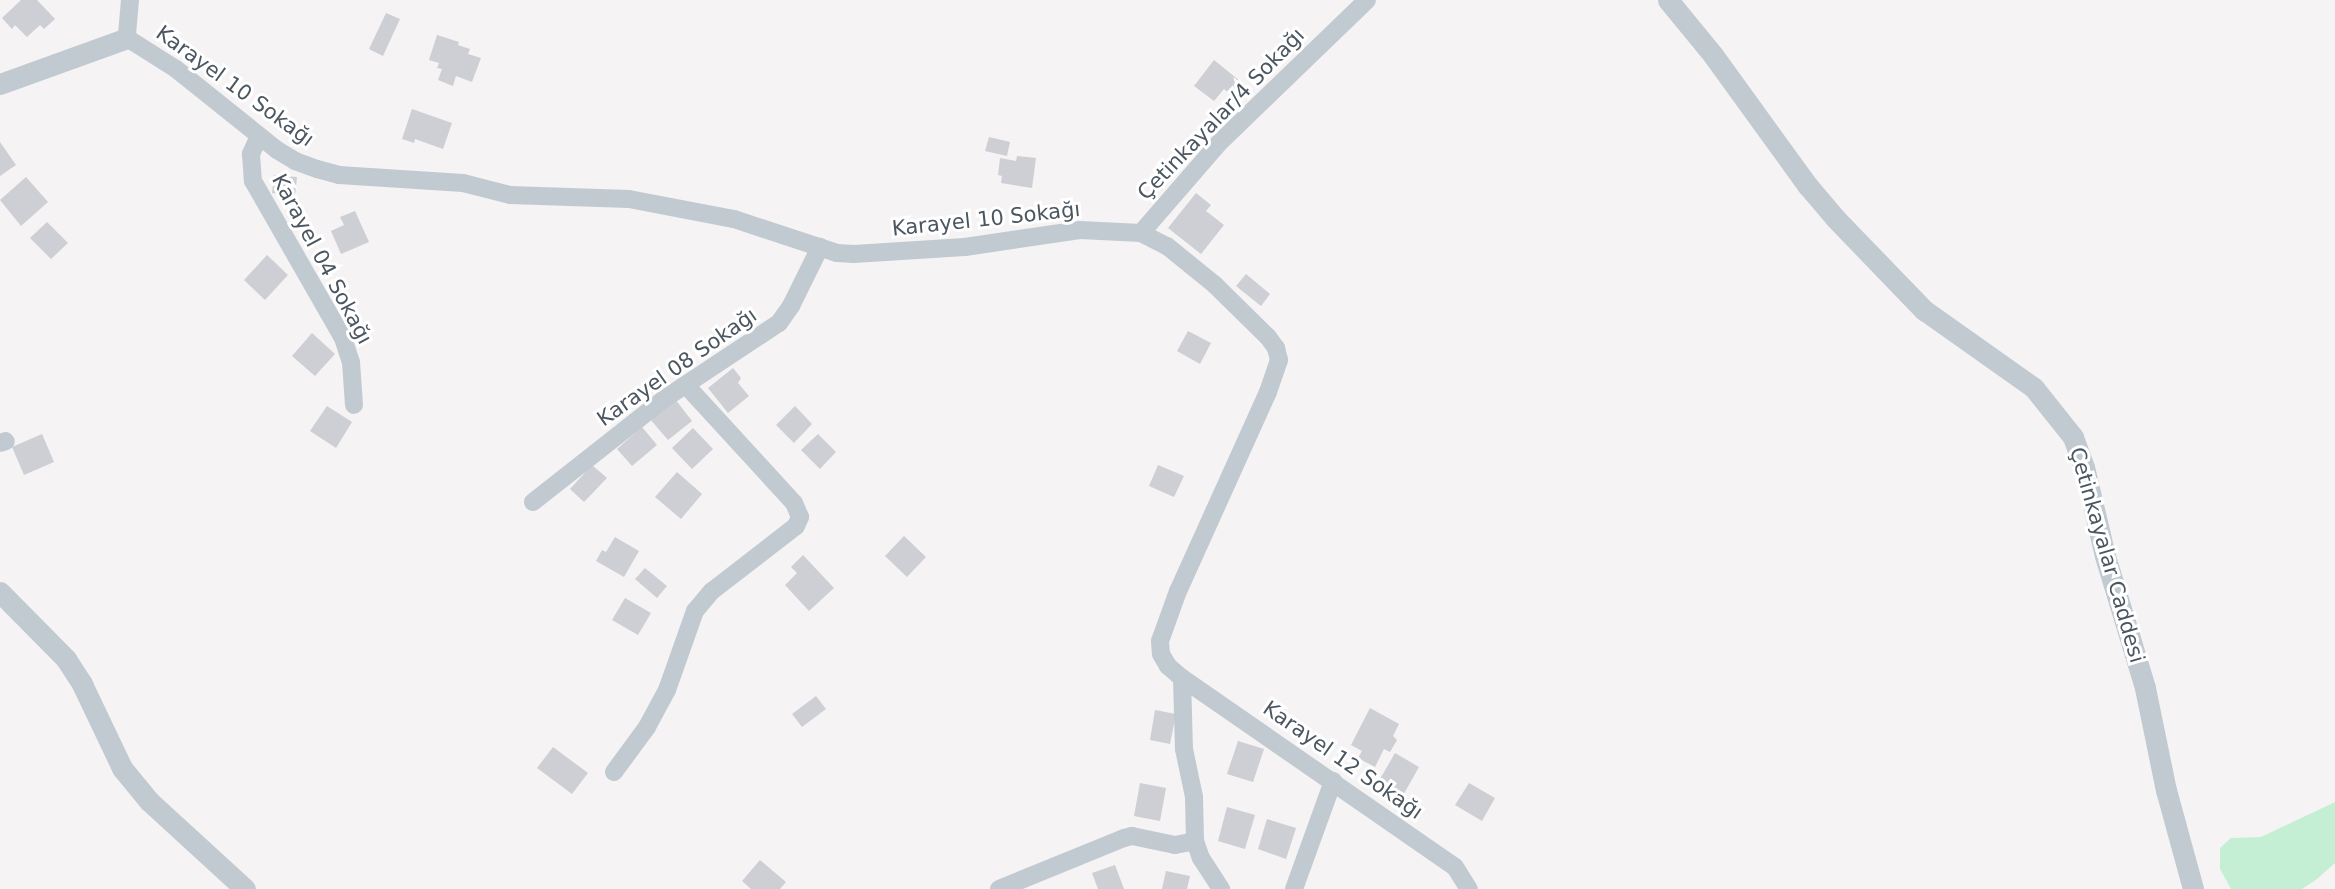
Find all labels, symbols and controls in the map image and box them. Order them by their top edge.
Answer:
street label: Karayel 10 Sokağı [151,20,319,152]
street label: Çetinkayalar/4 Sokağı [1132,23,1310,205]
street label: Karayel 04 Sokağı [267,170,377,348]
street label: Karayel 10 Sokağı [891,197,1081,241]
street label: Karayel 08 Sokağı [592,302,762,432]
street label: Çetinkayalar Caddesi [2064,444,2150,666]
street label: Karayel 12 Sokağı [1258,695,1428,825]

